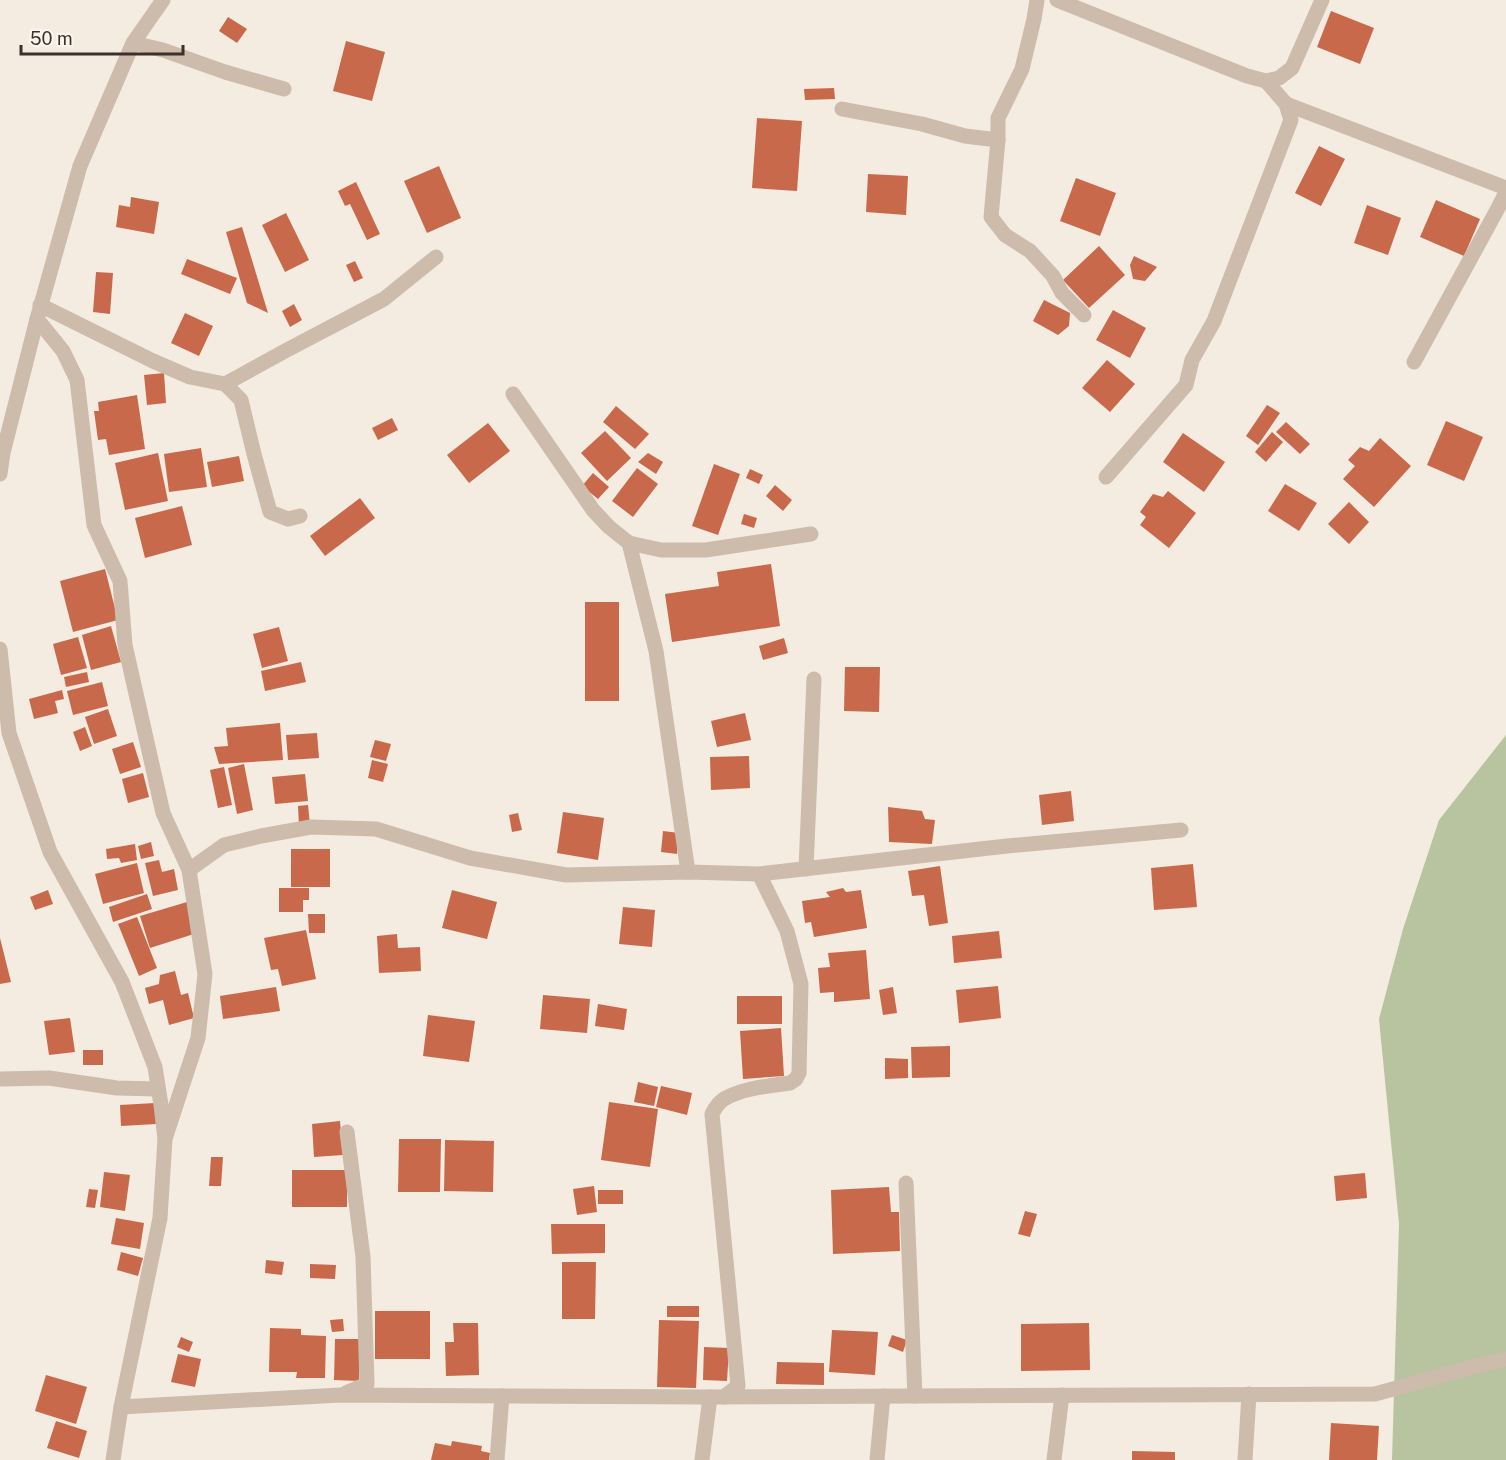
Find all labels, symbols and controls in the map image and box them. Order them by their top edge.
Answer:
scale bar [21,18,183,56]
text: 50 m [30,28,73,49]

